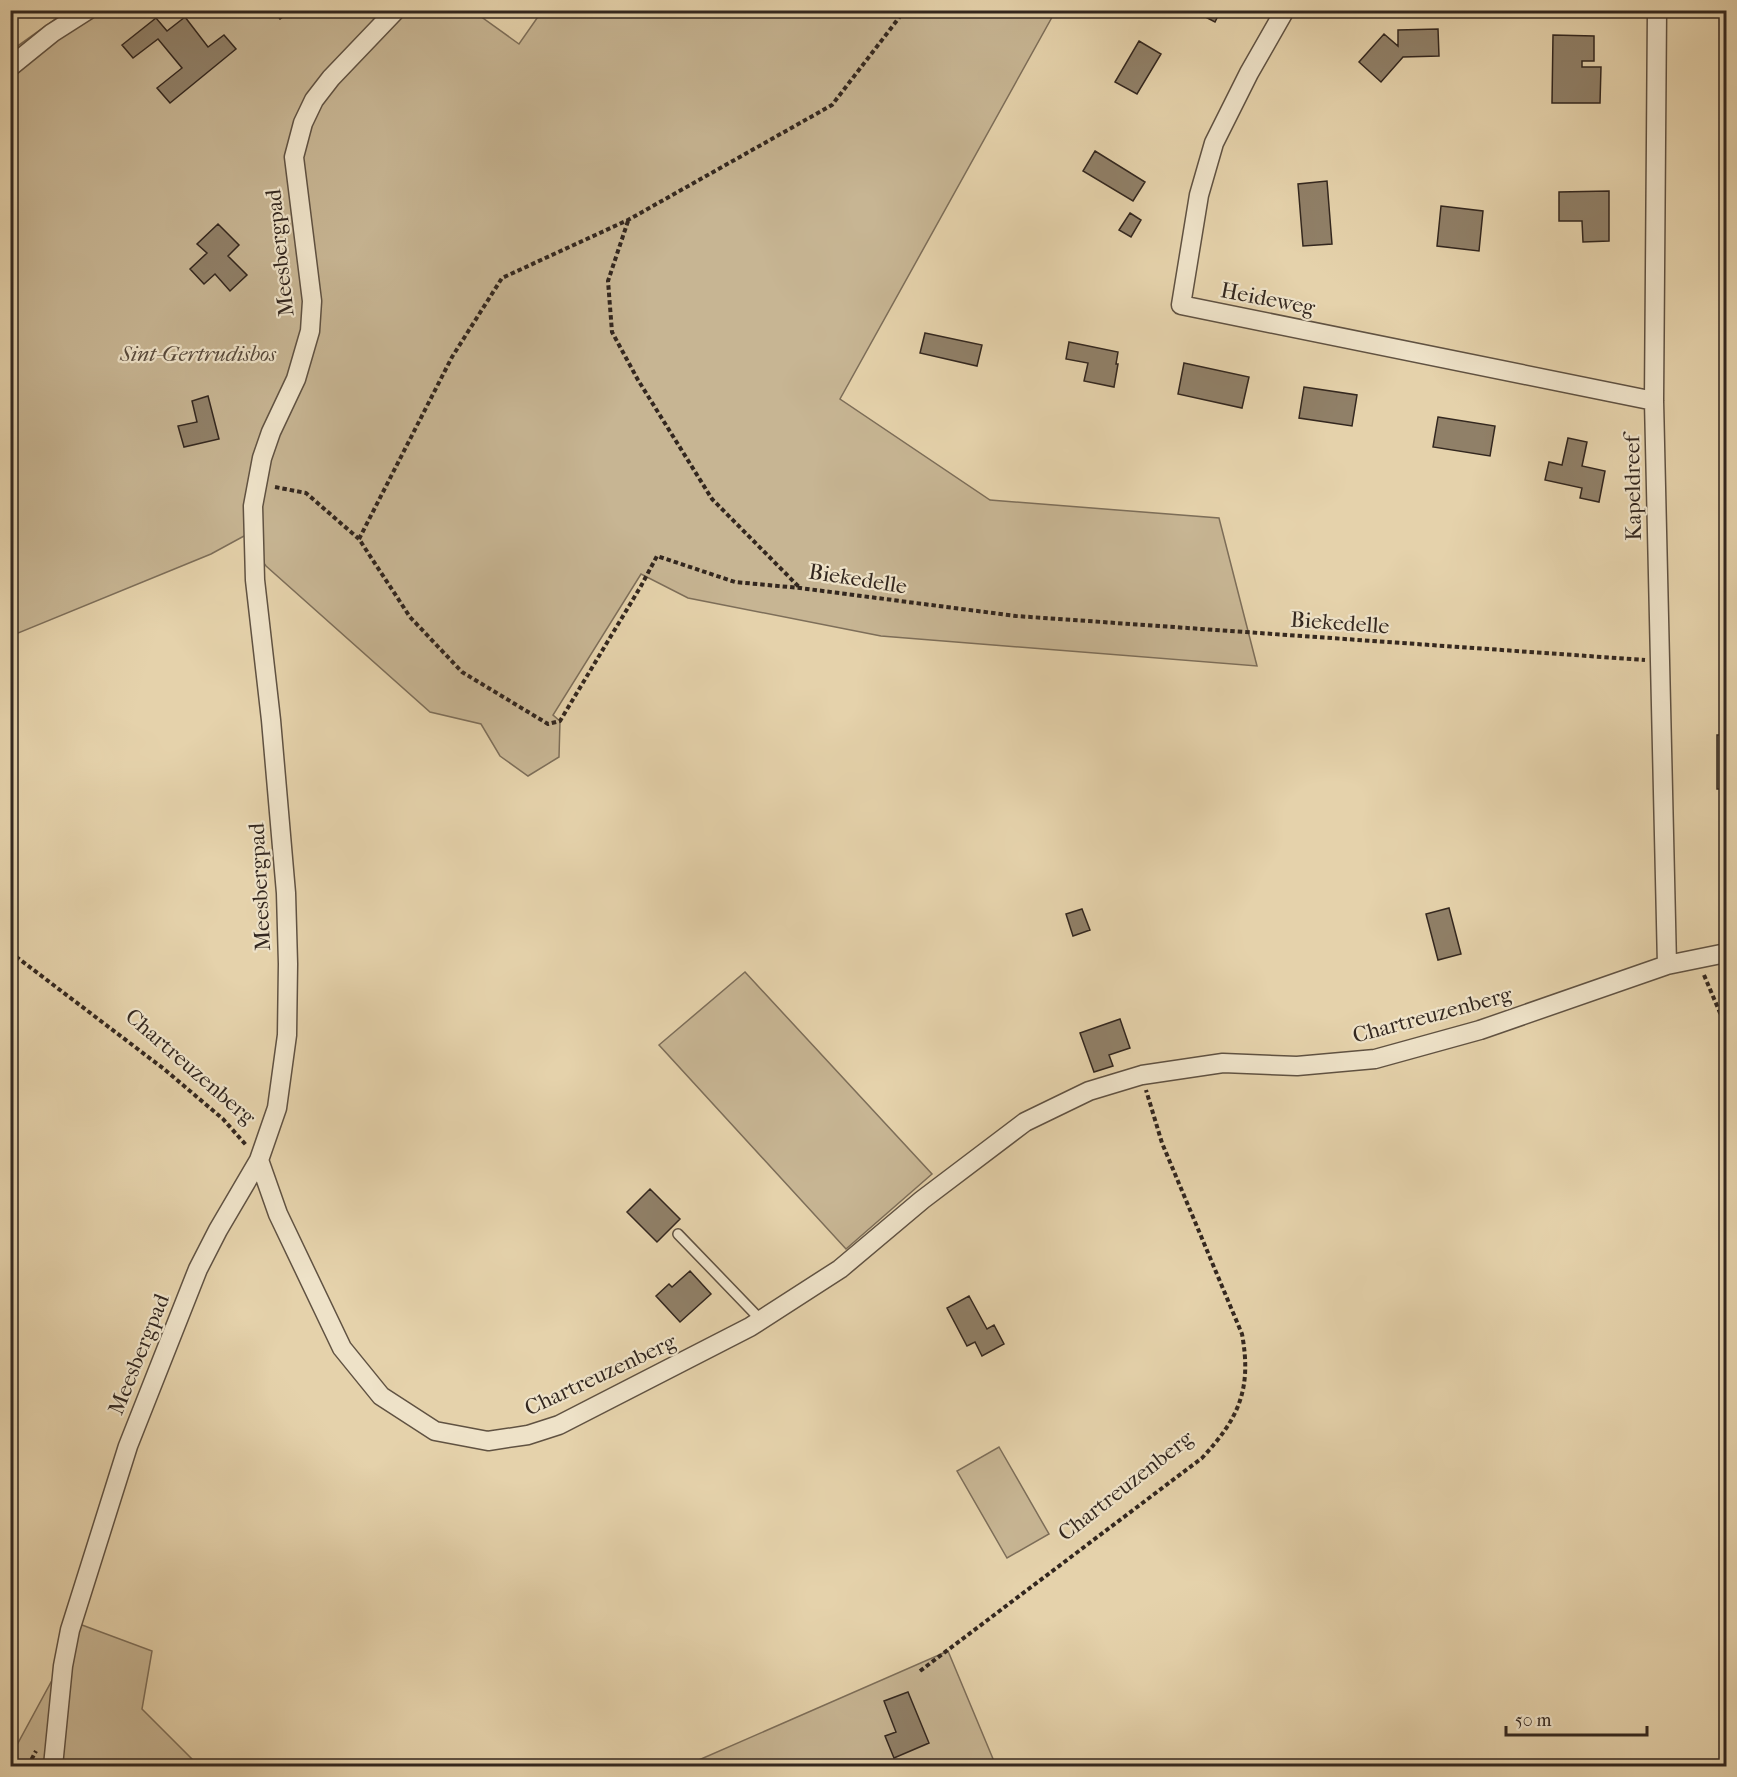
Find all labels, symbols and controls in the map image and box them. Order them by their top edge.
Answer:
street label: Meesbergpad [260,187,300,318]
street label: Heideweg [1218,277,1317,321]
park label: Sint-Gertrudisbos [119,341,277,367]
street label: Kapeldreef [1619,430,1647,541]
street label: Biekedelle [807,558,909,600]
street label: Biekedelle [1290,607,1390,639]
street label: Meesbergpad [244,821,276,952]
street label: Chartreuzenberg [1350,981,1515,1049]
street label: Chartreuzenberg [120,1003,261,1130]
street label: Meesbergpad [103,1289,175,1419]
street label: Chartreuzenberg [521,1328,680,1421]
street label: Chartreuzenberg [1053,1425,1198,1546]
scale bar [1506,1699,1647,1737]
text: 50 m [1515,1710,1552,1731]

